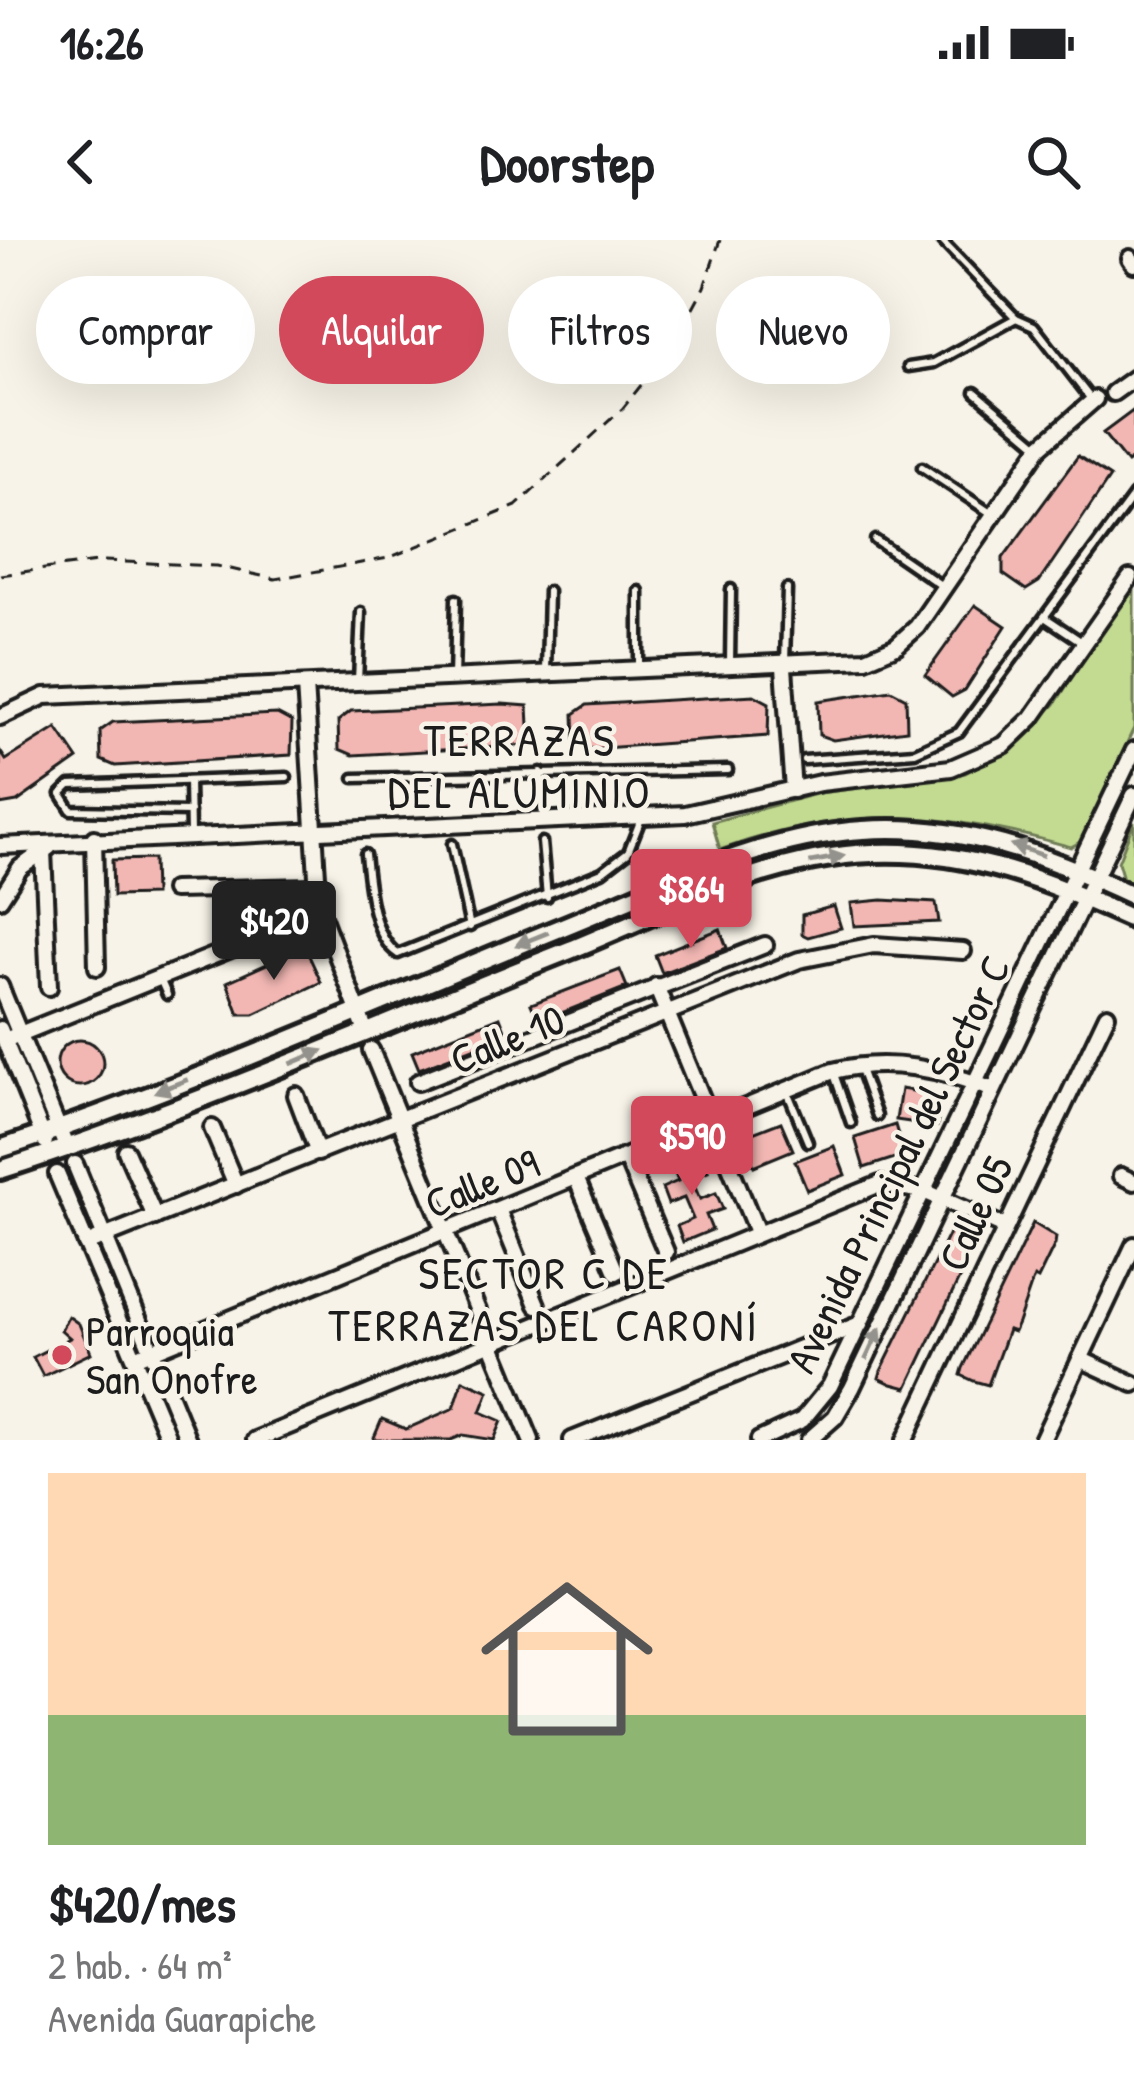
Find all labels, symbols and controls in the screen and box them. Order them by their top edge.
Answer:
text: 16:26 [60,12,144,73]
text: Doorstep [480,126,654,199]
icon: back [48,129,114,195]
icon: search [1020,129,1086,195]
chip: Comprar [36,276,255,384]
chip: Alquilar [279,276,484,384]
chip: Filtros [508,276,692,384]
chip: Nuevo [716,276,890,384]
district label: TERRAZAS DEL ALUMINIO [388,709,652,822]
one-way arrow [1008,839,1045,858]
pin: $864 [620,849,762,951]
one-way arrow [809,849,847,867]
text: $864 [658,861,724,914]
pin: $420 [203,881,345,983]
text: $420 [239,893,309,946]
one-way arrow [514,930,550,949]
street label: Avenida Principal del Sector C [772,946,1023,1382]
street label: Calle 10 [441,990,572,1087]
one-way arrow [289,1047,325,1066]
one-way arrow [153,1078,189,1097]
pin: $590 [621,1096,763,1198]
text: $590 [658,1108,726,1161]
street label: Calle 09 [416,1134,547,1231]
street label: Calle 05 [923,1146,1026,1279]
district label: SECTOR C DE TERRAZAS DEL CARONÍ [328,1242,760,1355]
place label: Parroquia San Onofre [86,1302,258,1407]
one-way arrow [863,1326,883,1361]
marker: Parroquia San Onofre [49,1342,75,1368]
icon: home [459,1551,675,1767]
text: $420/mes [48,1869,236,1938]
text: 2 hab. · 64 m² [48,1938,232,1991]
text: Avenida Guarapiche [48,1991,316,2044]

